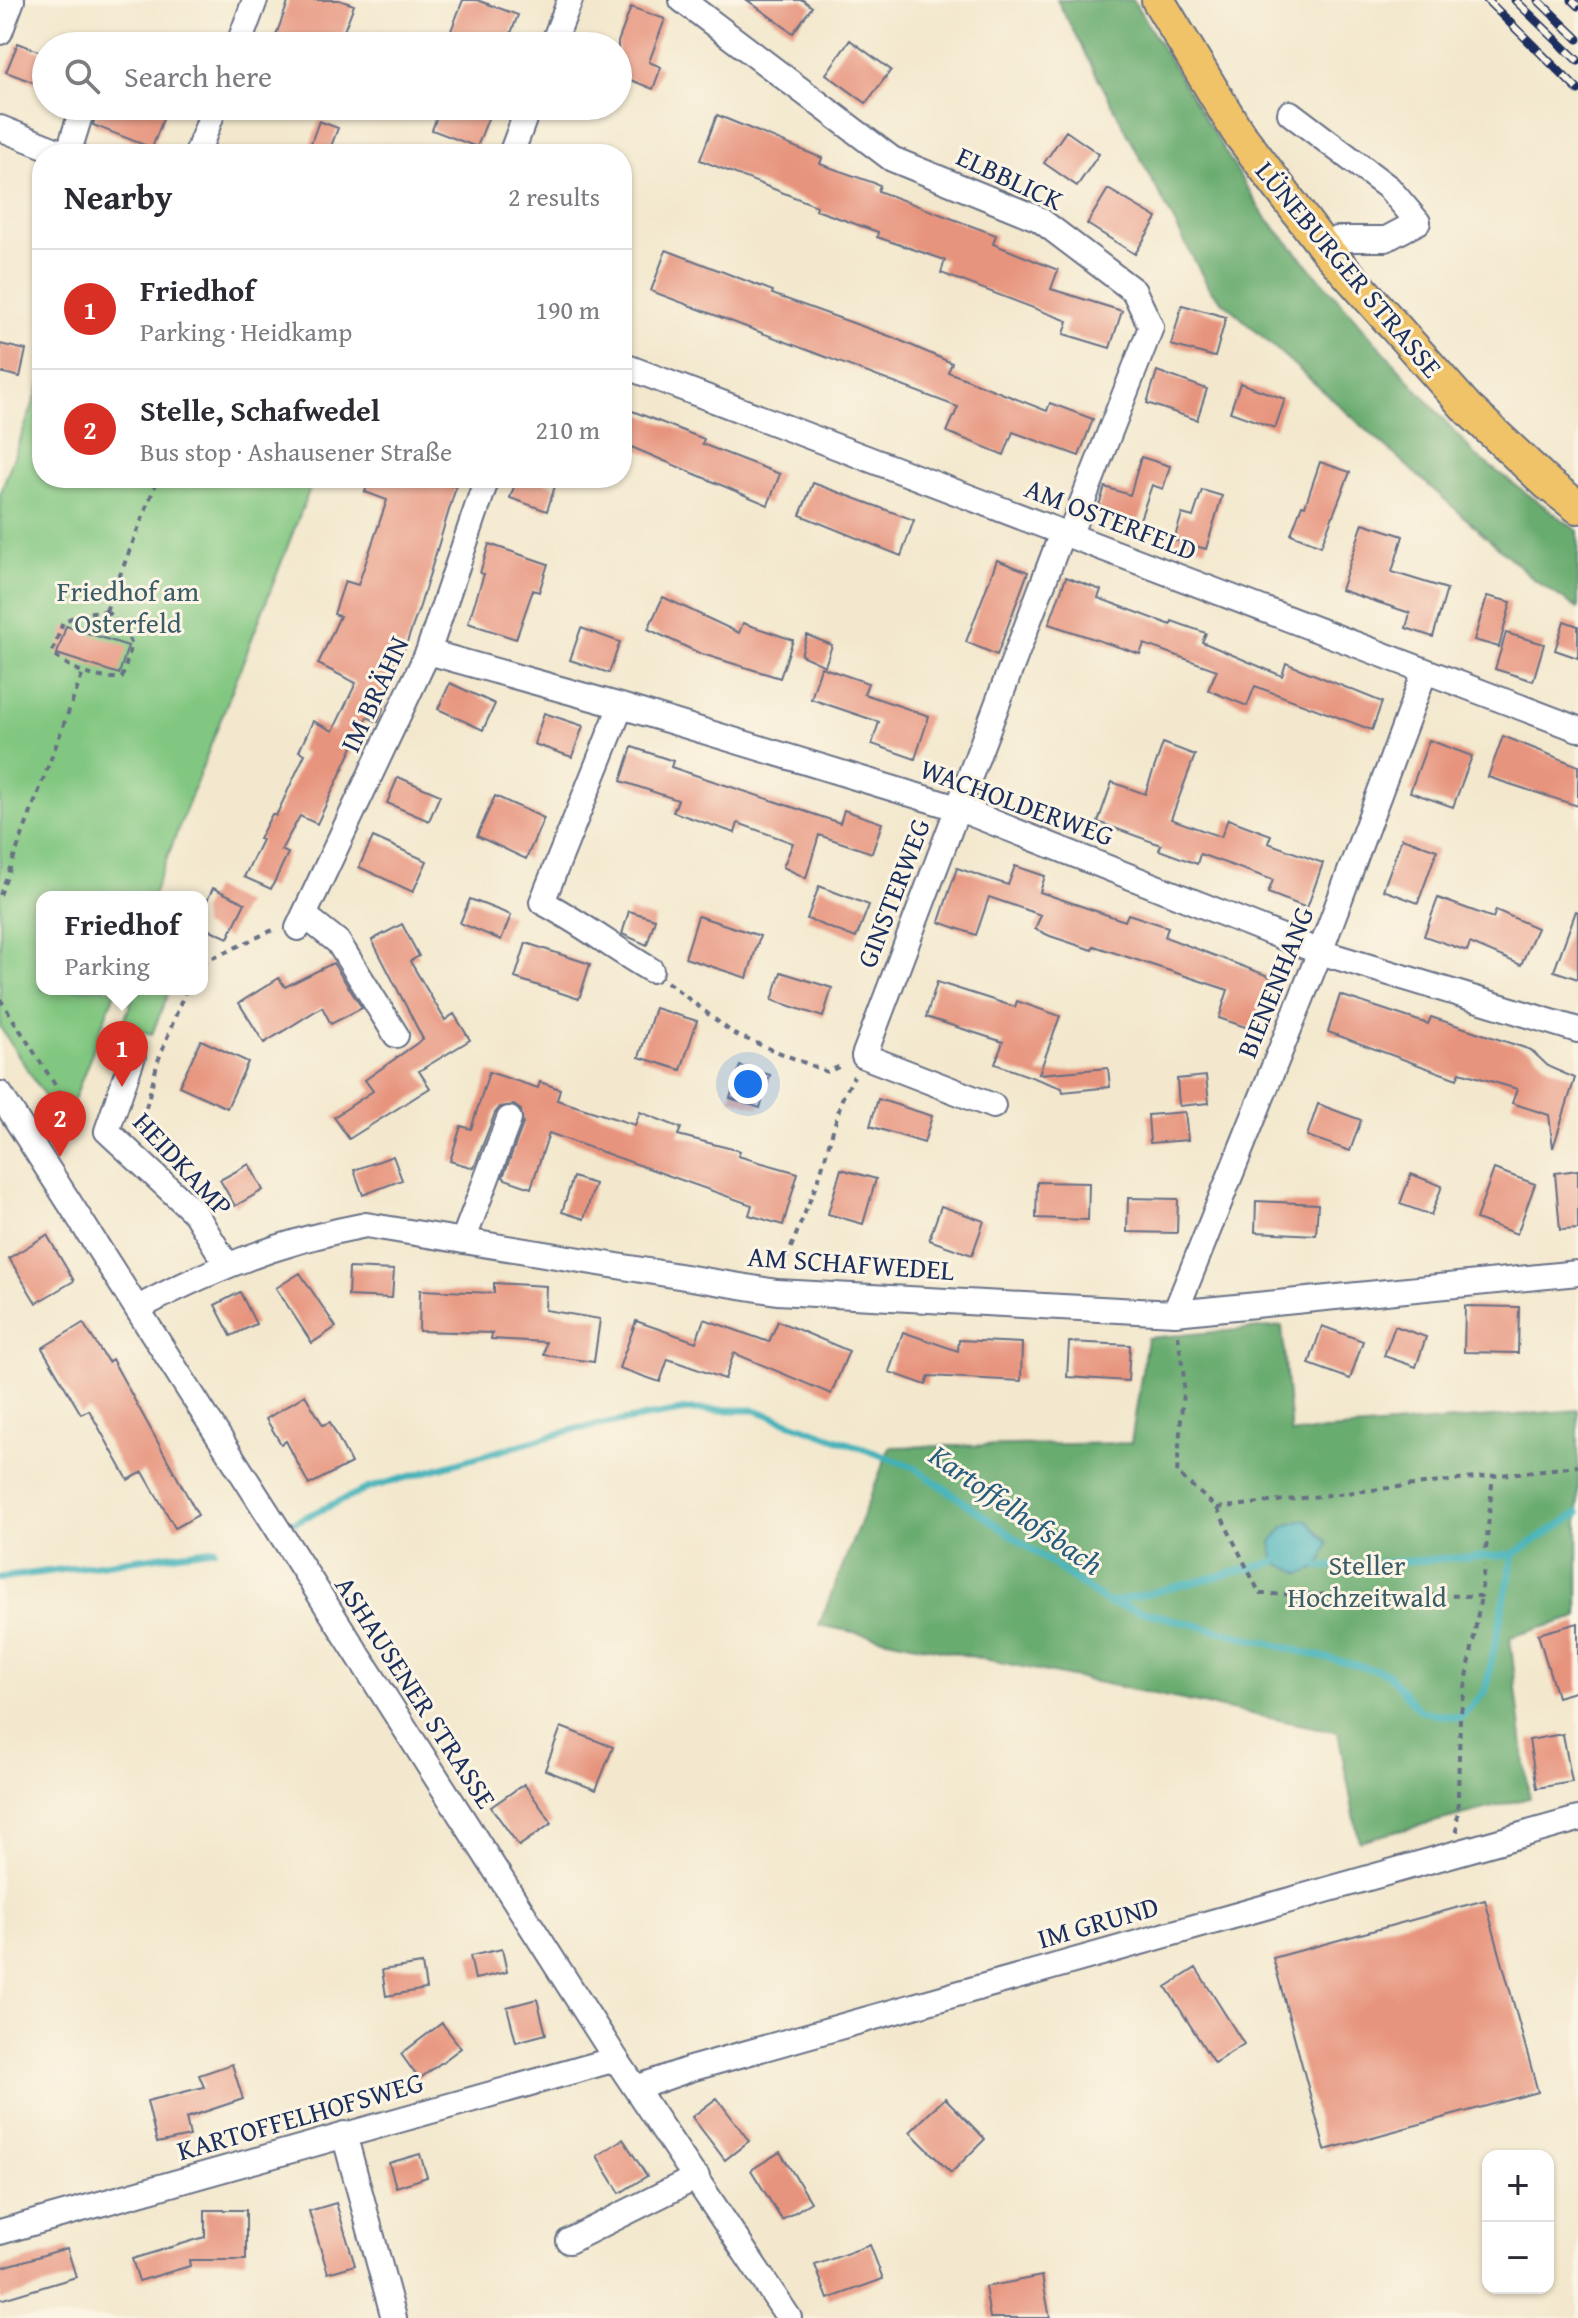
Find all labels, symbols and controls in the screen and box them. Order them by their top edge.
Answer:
search box [32,32,632,120]
icon: search [60,54,104,98]
text: Search here [124,54,272,98]
street label: ELBBLICK [950,135,1071,220]
street label: LÜNEBURGER STRASSE [1246,151,1452,386]
text: Nearby [64,172,173,221]
text: 2 results [508,177,600,216]
text: Friedhof [140,268,255,312]
text: 1 [83,290,97,329]
text: 190 m [535,290,600,329]
text: Parking · Heidkamp [140,312,352,351]
text: Stelle, Schafwedel [140,388,380,432]
text: 2 [83,410,97,449]
text: 210 m [535,410,600,449]
text: Bus stop · Ashausener Straße [140,432,452,471]
street label: AM OSTERFELD [1019,467,1203,570]
park label: Friedhof am Osterfeld [57,570,199,643]
street label: IM BRÄHN [329,629,418,758]
street label: WACHOLDERWEG [915,747,1120,856]
street label: GINSTERWEG [845,812,940,973]
popup [36,891,208,995]
street label: BIENENHANG [1226,900,1323,1064]
text: Friedhof [65,902,179,946]
text: Parking [65,946,150,985]
pin: 1 [96,1021,148,1087]
your location [728,1064,768,1104]
pin: 2 [34,1091,86,1157]
street label: HEIDKAMP [124,1102,243,1225]
street label: AM SCHAFWEDEL [746,1235,956,1290]
water label: Kartoffelhofsbach [920,1432,1112,1585]
park label: Steller Hochzeitwald [1287,1544,1447,1617]
street label: ASHAUSENER STRASSE [326,1567,507,1816]
street label: IM GRUND [1033,1885,1163,1958]
street label: KARTOFFELHOFSWEG [172,2061,428,2170]
map controls [1482,2150,1554,2294]
button: + [1482,2150,1554,2222]
button: − [1482,2222,1554,2294]

